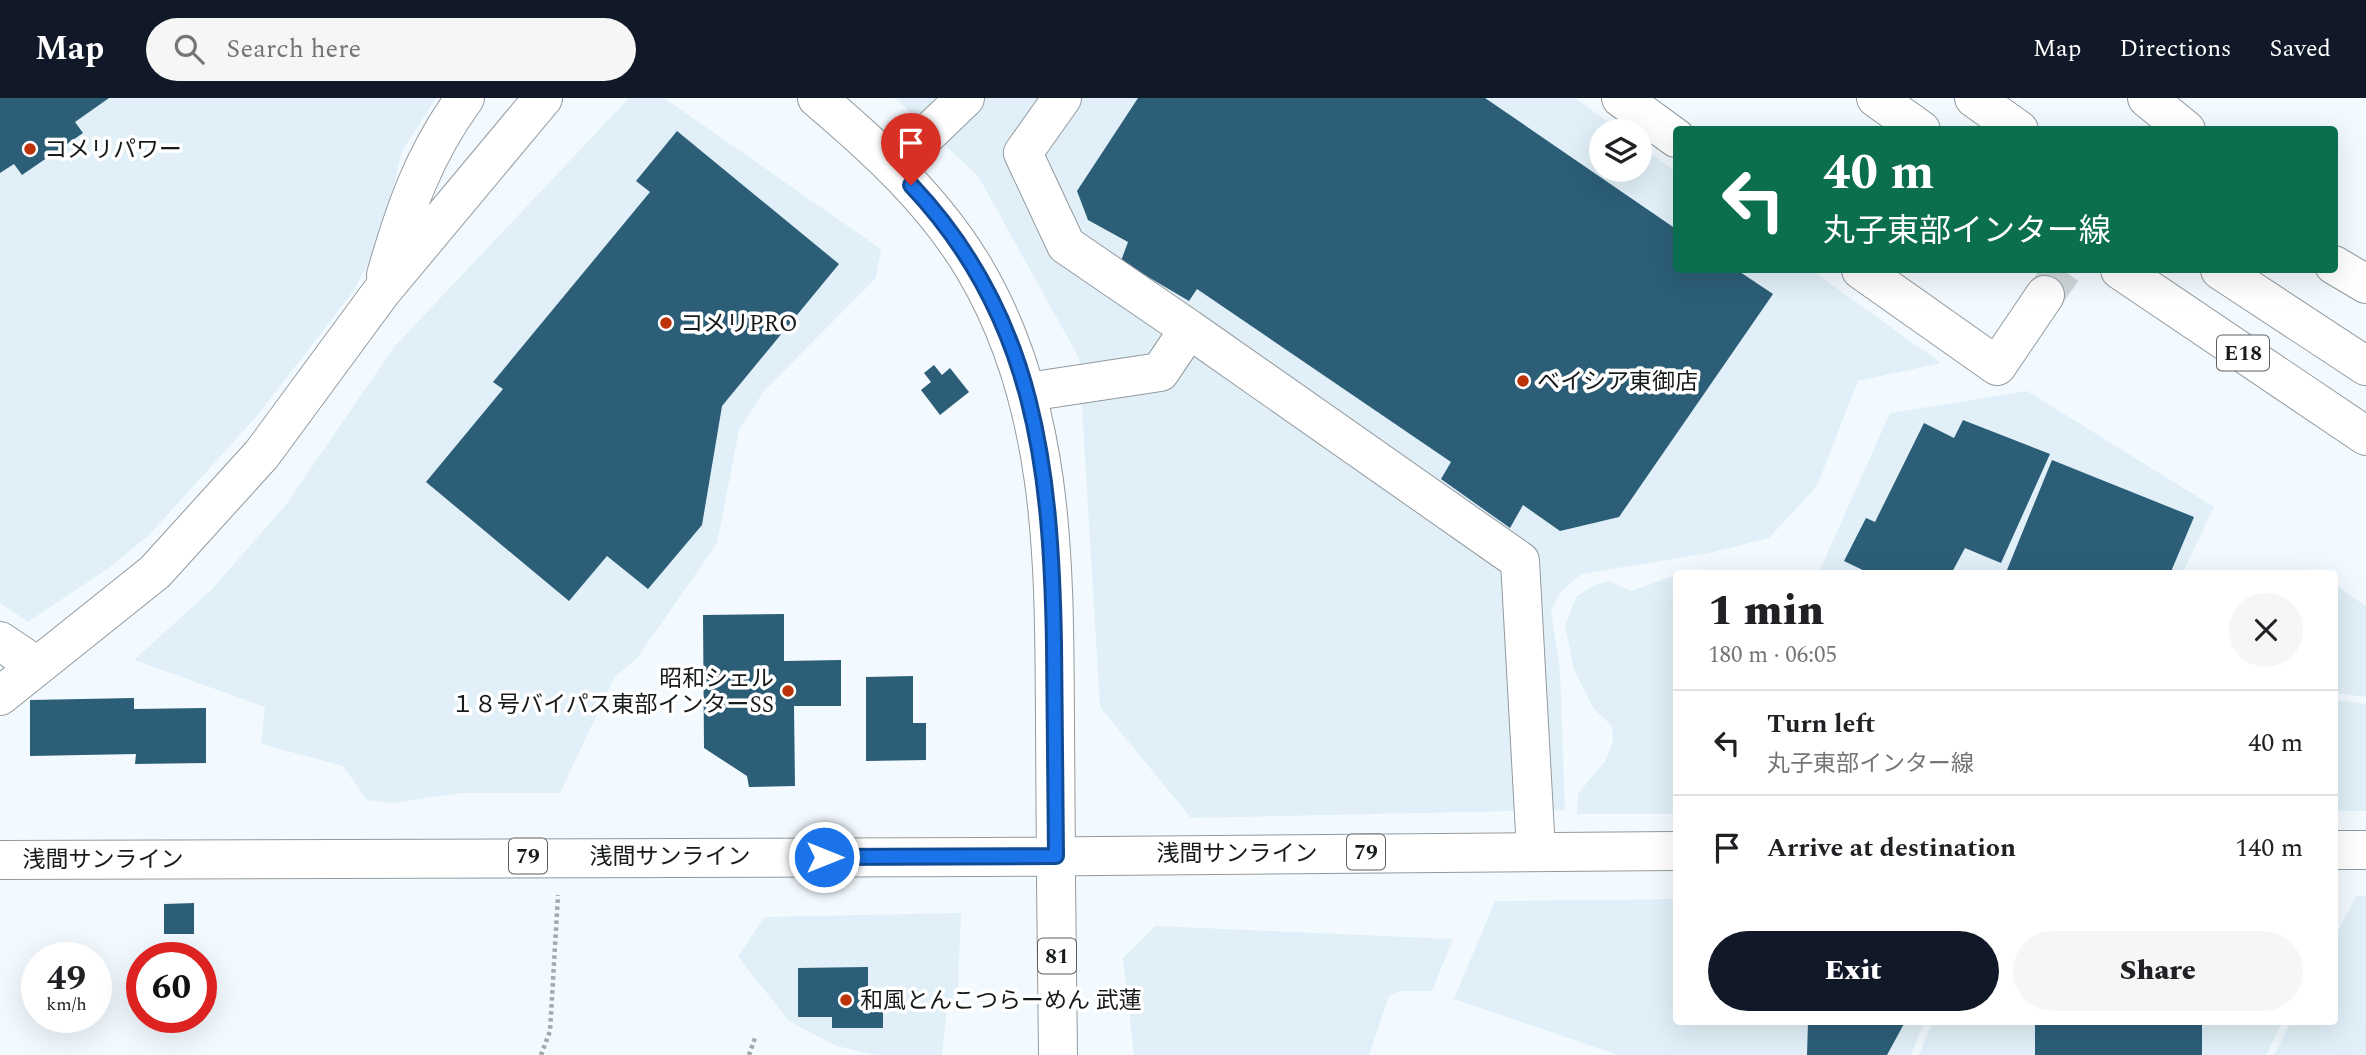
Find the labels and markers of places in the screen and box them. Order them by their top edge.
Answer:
pin [881,113,941,185]
place label: コメリパワー [44,133,182,168]
marker: コメリパワー [22,141,38,157]
place label: コメリPRO [680,307,797,342]
marker: コメリPRO [658,315,674,331]
place label: ベイシア東御店 [1537,365,1698,400]
marker: ベイシア東御店 [1515,373,1531,389]
place label: 昭和シェル １８号バイパス東部インターSS [451,662,774,723]
marker: 昭和シェル １８号バイパス東部インターSS [780,683,796,699]
place label: 和風とんこつらーめん 武蓮 [860,984,1142,1019]
marker: 和風とんこつらーめん 武蓮 [838,992,854,1008]

